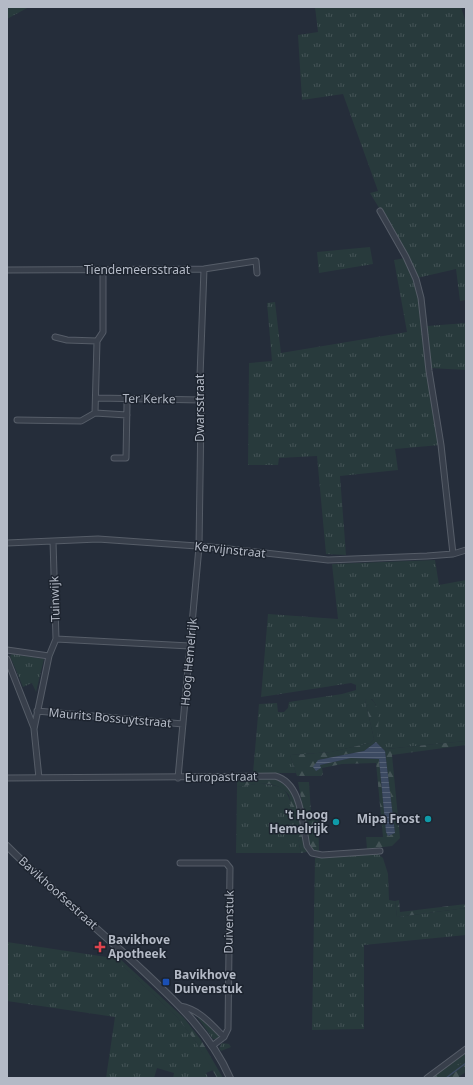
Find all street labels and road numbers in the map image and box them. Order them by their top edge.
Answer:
street label: Tiendemeersstraat [84,261,191,278]
street label: Dwarsstraat [191,373,208,442]
street label: Ter Kerke [122,390,176,407]
street label: Kervijnstraat [194,537,267,562]
street label: Tuinwijk [45,575,64,622]
street label: Hoog Hemelrijk [176,617,201,707]
street label: Maurits Bossuytstraat [48,704,173,731]
street label: Europastraat [184,767,258,786]
street label: Bavikhoofsestraat [15,852,102,933]
street label: Duivenstuk [219,890,238,954]

